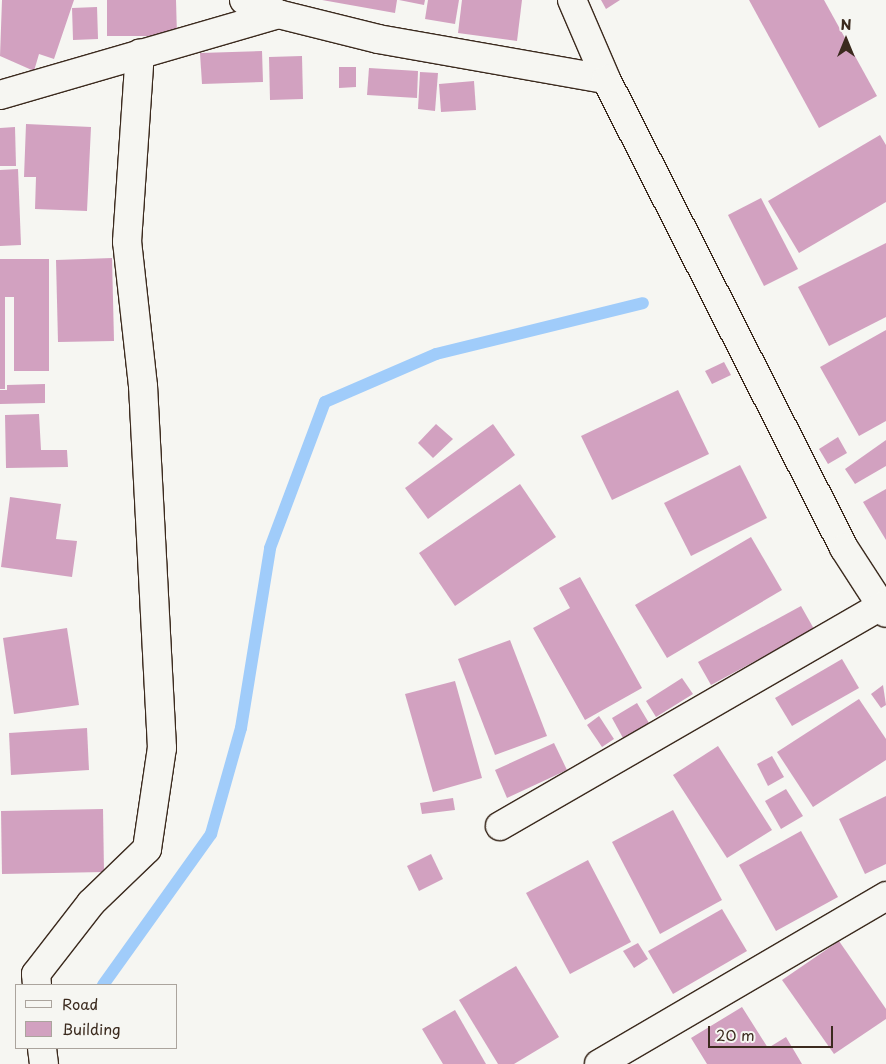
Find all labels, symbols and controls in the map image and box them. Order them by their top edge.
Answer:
text: N [840,14,852,35]
north arrow [821,15,871,65]
legend [15,984,178,1049]
text: Road [62,992,98,1015]
scale bar [711,1016,836,1048]
text: Building [62,1017,121,1040]
text: 20 m [716,1023,755,1046]

